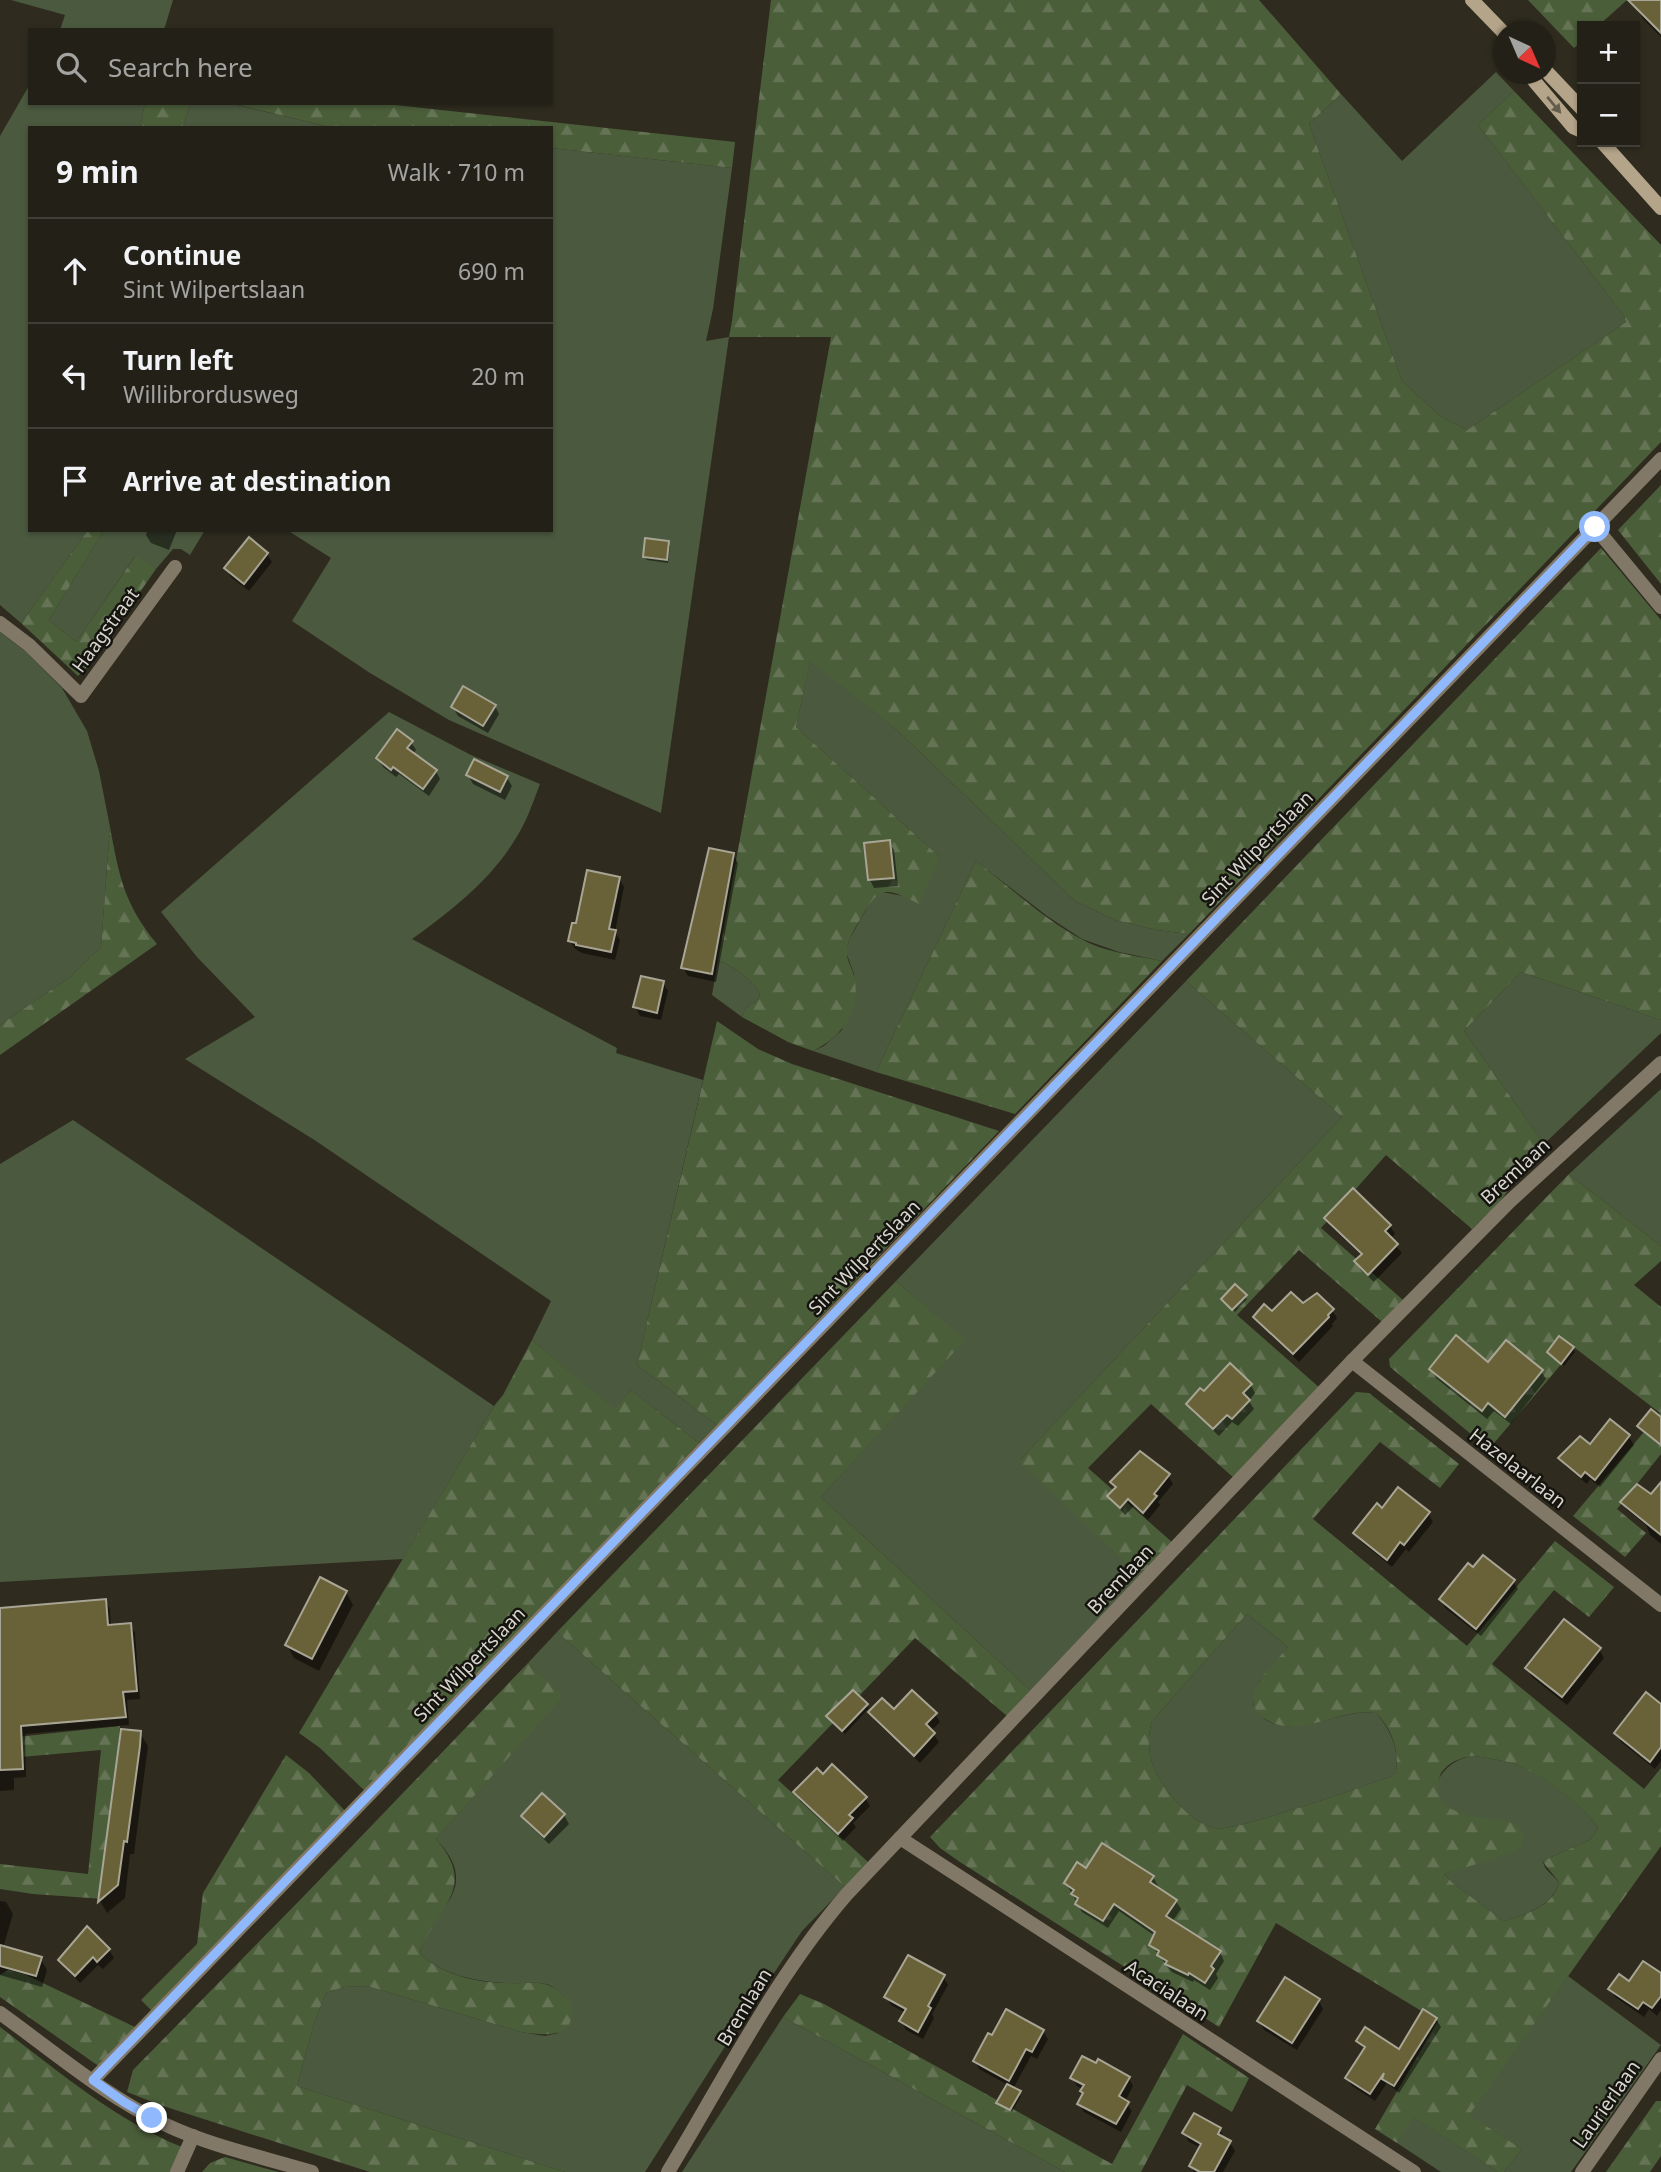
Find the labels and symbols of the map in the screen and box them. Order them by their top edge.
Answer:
north arrow [1493,21,1556,84]
one-way arrow [1546,96,1562,114]
route start [1579,511,1610,542]
street label: Haagstraat [65,582,145,678]
street label: Sint Wilpertslaan [1195,785,1319,911]
street label: Bremlaan [1475,1132,1555,1210]
street label: Sint Wilpertslaan [802,1194,926,1320]
street label: Hazelaarlaan [1464,1422,1572,1514]
street label: Bremlaan [1081,1539,1159,1619]
street label: Sint Wilpertslaan [407,1601,531,1727]
street label: Acacialaan [1120,1953,1214,2027]
street label: Bremlaan [711,1963,777,2051]
street label: Laurierlaan [1566,2055,1646,2153]
route end [136,2102,167,2133]

